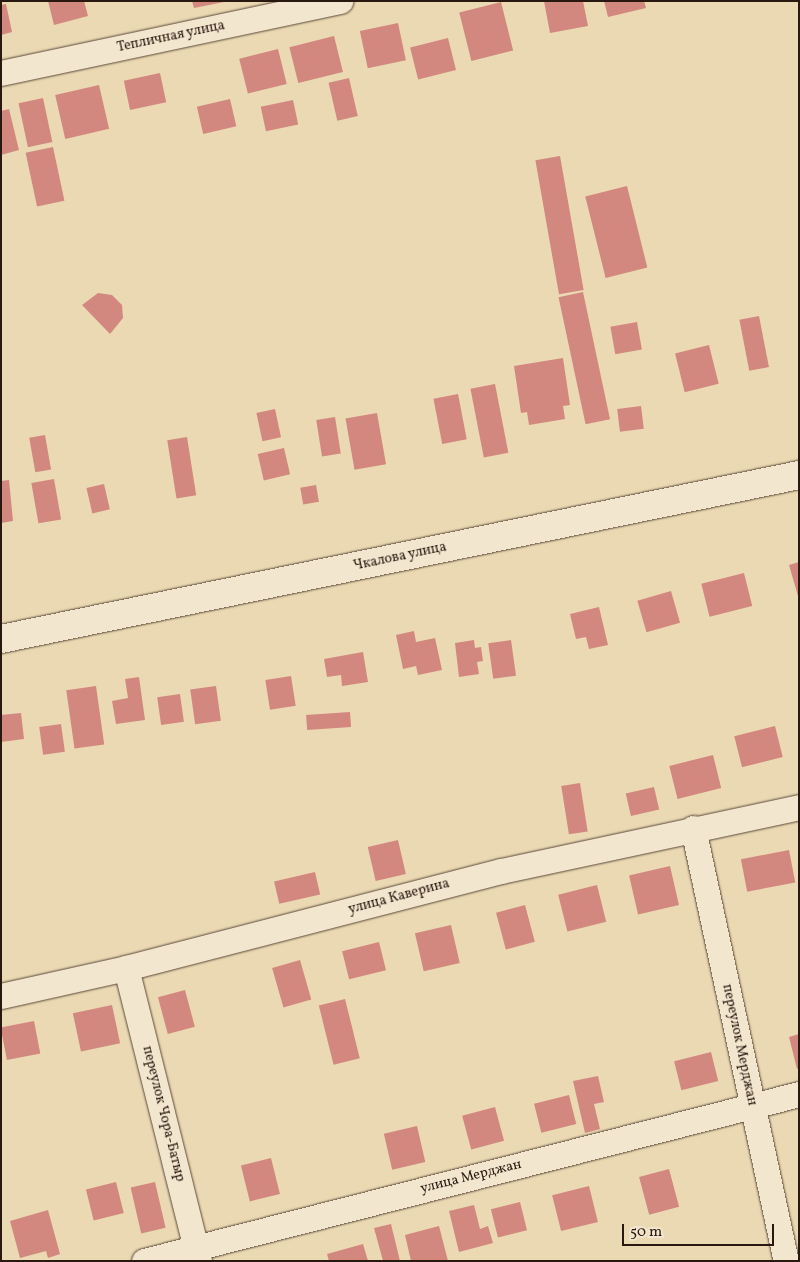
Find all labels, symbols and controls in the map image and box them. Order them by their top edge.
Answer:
street label: Тепличная улица [115,17,227,57]
street label: Чкалова улица [352,539,448,575]
street label: улица Каверина [347,875,451,919]
street label: переулок Мерджан [718,983,760,1107]
street label: переулок Чора-Батыр [138,1044,188,1184]
street label: улица Мерджан [419,1156,523,1198]
scale bar [625,1214,778,1246]
text: 50 m [630,1222,662,1243]

